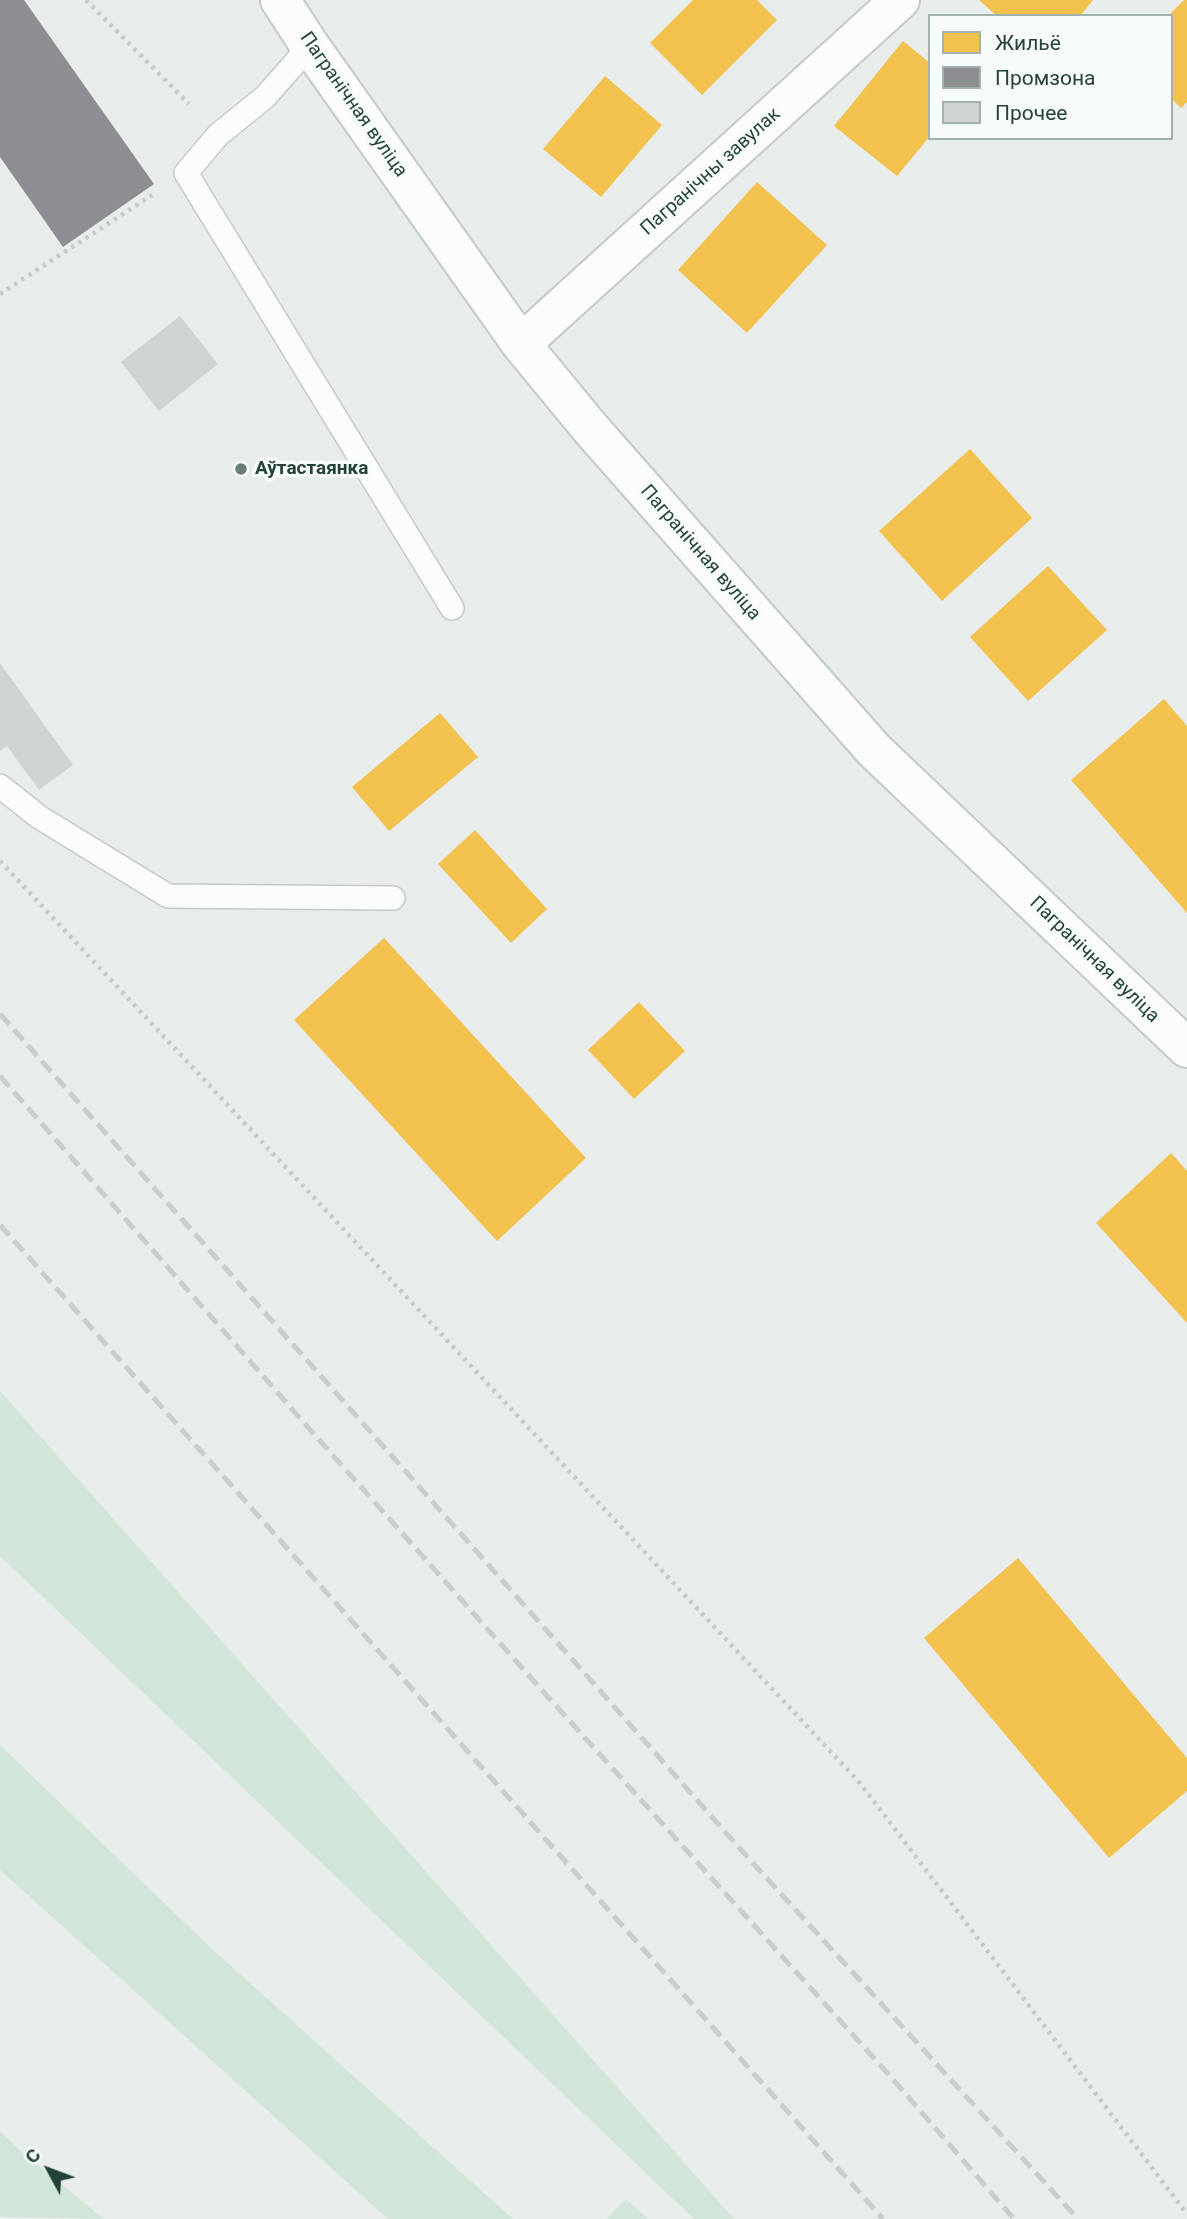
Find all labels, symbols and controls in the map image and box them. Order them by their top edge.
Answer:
legend [928,14,1173,140]
street label: Пагранічная вуліца [294,28,412,182]
text: Жильё [995,31,1061,55]
text: Промзона [995,66,1096,90]
text: Прочее [995,101,1067,125]
street label: Пагранічны завулак [636,103,786,241]
place label: Аўтастаянка [255,458,368,480]
marker: Аўтастаянка [233,461,249,477]
street label: Пагранічная вуліца [635,481,765,625]
street label: Пагранічная вуліца [1024,892,1164,1028]
north arrow [14,2135,84,2205]
text: С [20,2144,46,2168]

